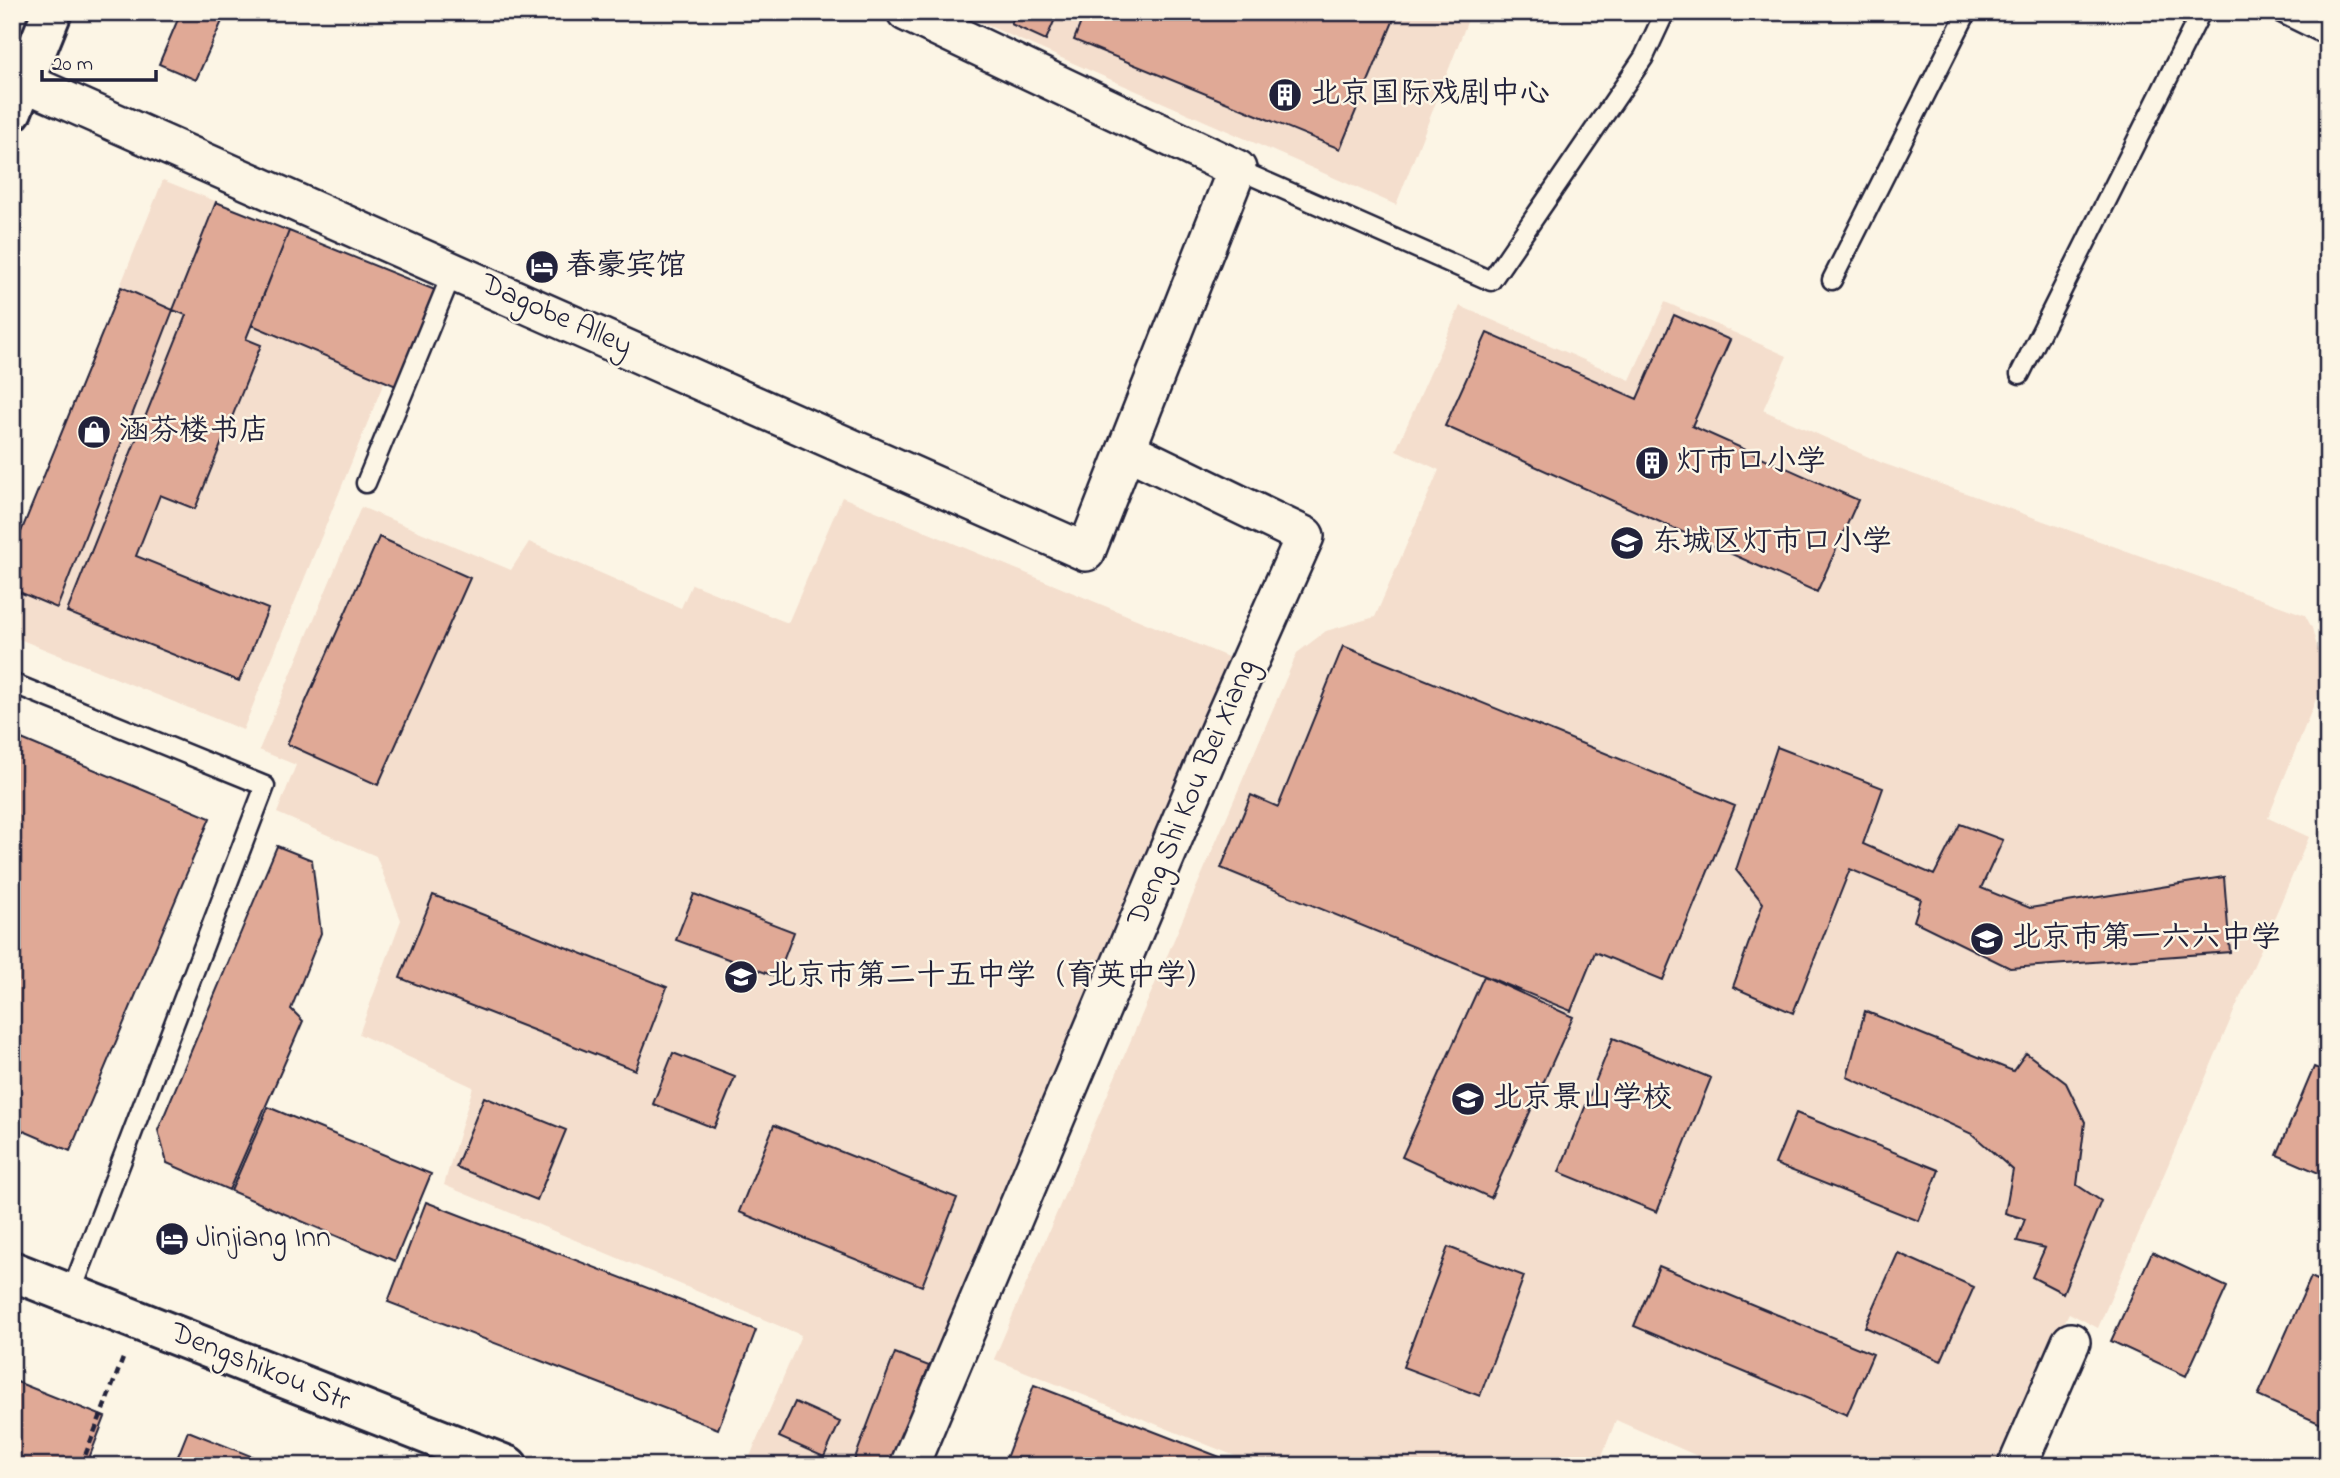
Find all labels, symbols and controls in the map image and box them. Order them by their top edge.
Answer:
scale bar [42,38,156,82]
text: 20 m [52,50,93,80]
place label: 北京国际戏剧中心 [1310,73,1550,117]
building icon: 北京国际戏剧中心 [1266,76,1304,114]
place label: 春豪宾馆 [566,245,686,289]
hotel icon: 春豪宾馆 [523,248,561,286]
street label: Dagobe Alley [472,263,639,369]
place label: 涵芬楼书店 [119,410,269,454]
shop icon: 涵芬楼书店 [75,413,113,451]
place label: 灯市口小学 [1676,441,1826,485]
building icon: 灯市口小学 [1633,444,1671,482]
place label: 东城区灯市口小学 [1652,521,1892,565]
school or university icon: 东城区灯市口小学 [1608,524,1646,562]
street label: Deng Shi Kou Bei Xiang [1116,653,1269,934]
place label: 北京市第一六六中学 [2011,917,2281,961]
school or university icon: 北京市第一六六中学 [1968,920,2006,958]
place label: 北京市第二十五中学（育英中学） [766,955,1216,999]
school or university icon: 北京市第二十五中学（育英中学） [722,958,760,996]
place label: 北京景山学校 [1492,1077,1672,1121]
school or university icon: 北京景山学校 [1449,1080,1487,1118]
place label: Jinjiang Inn [196,1217,331,1261]
hotel icon: Jinjiang Inn [153,1220,191,1258]
street label: Dengshikou Str [162,1312,357,1424]

